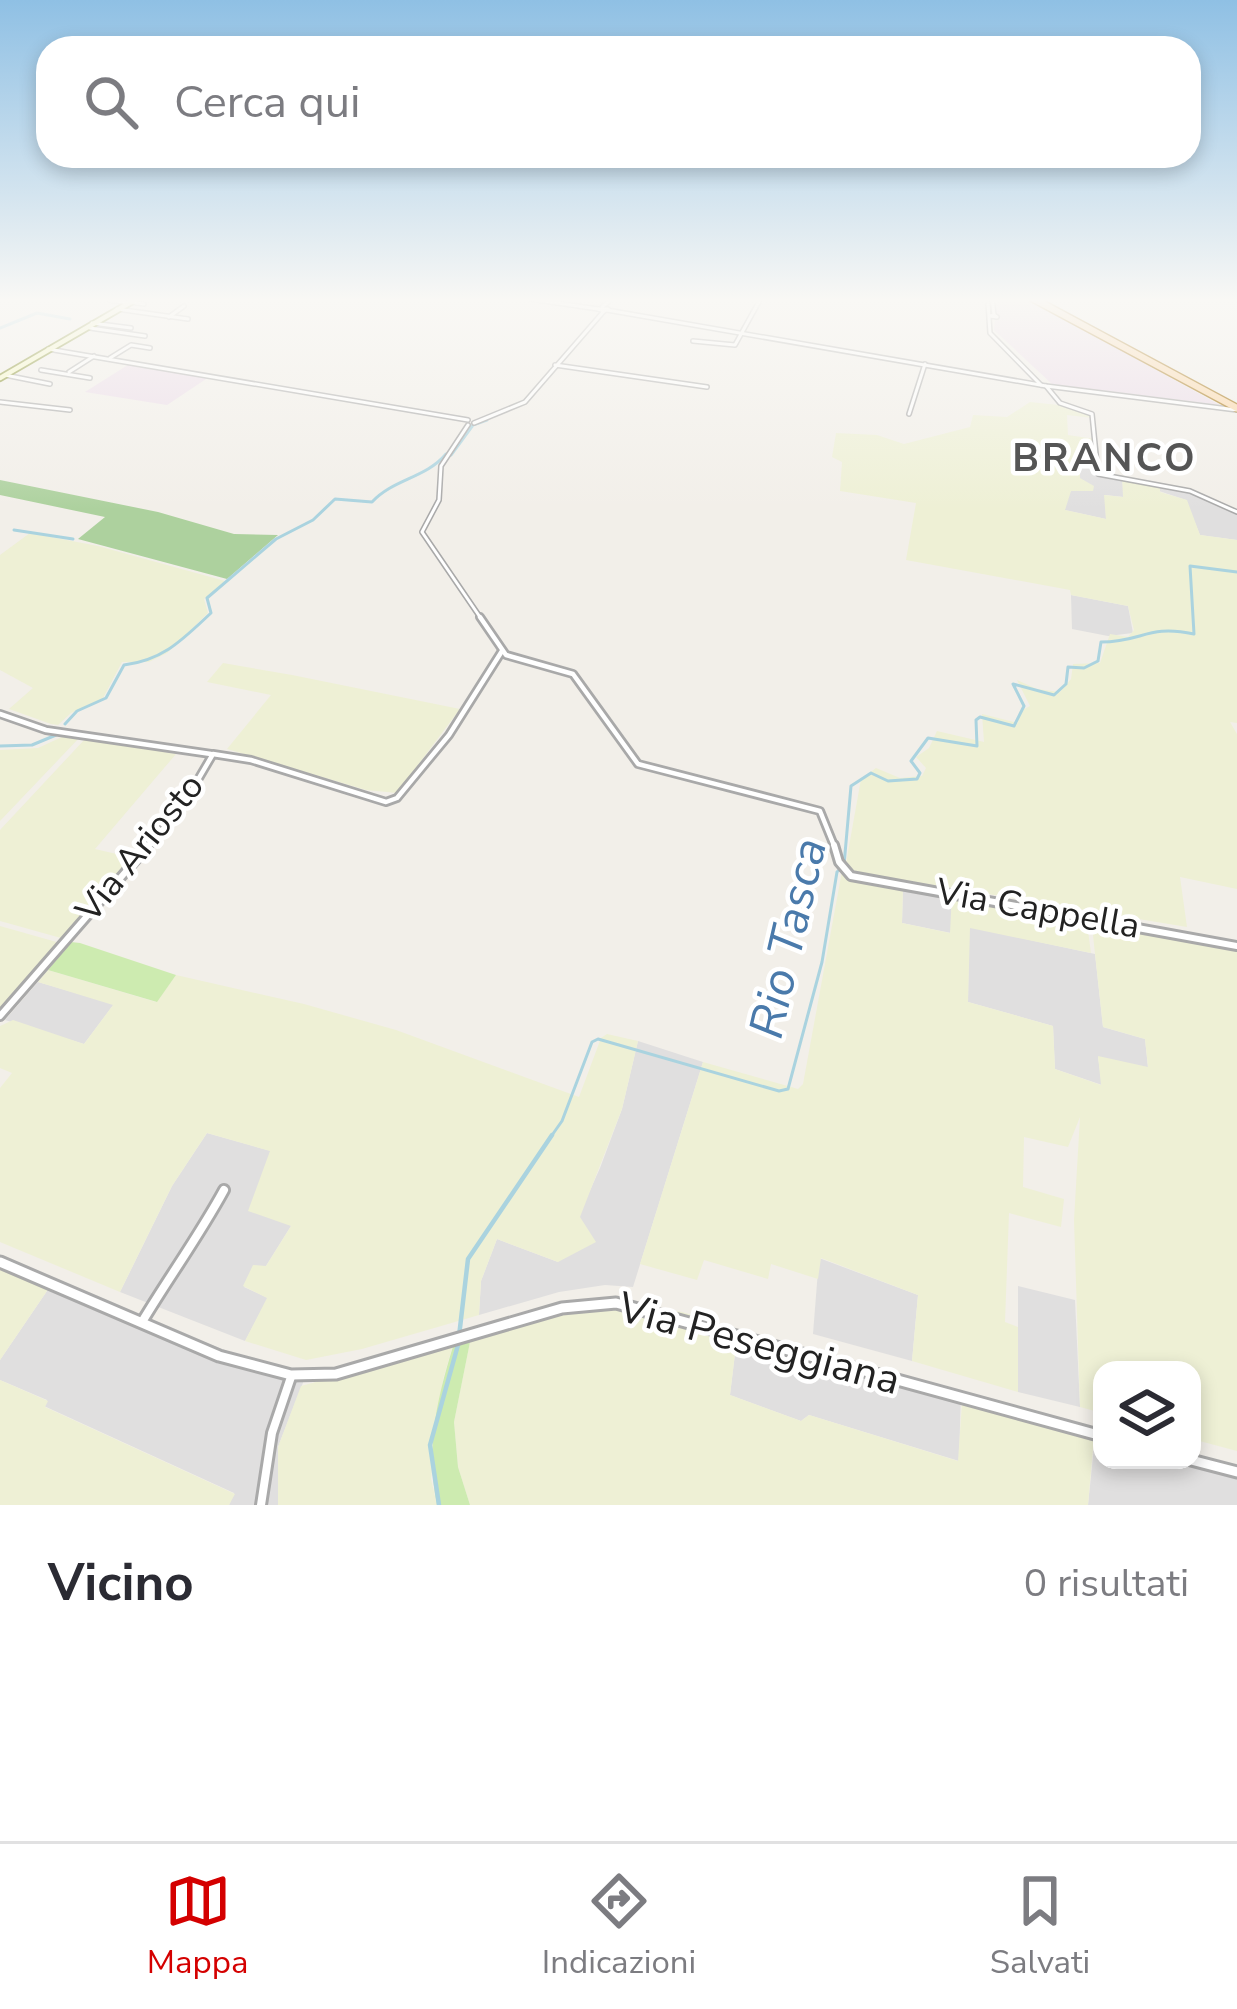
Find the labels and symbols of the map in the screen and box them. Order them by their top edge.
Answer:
district label: BRANCO [1012,432,1198,485]
street label: Via Ariosto [64,763,215,934]
water label: Rio Tasca [733,831,843,1045]
street label: Via Cappella [931,867,1144,951]
street label: Via Peseggiana [611,1279,906,1409]

